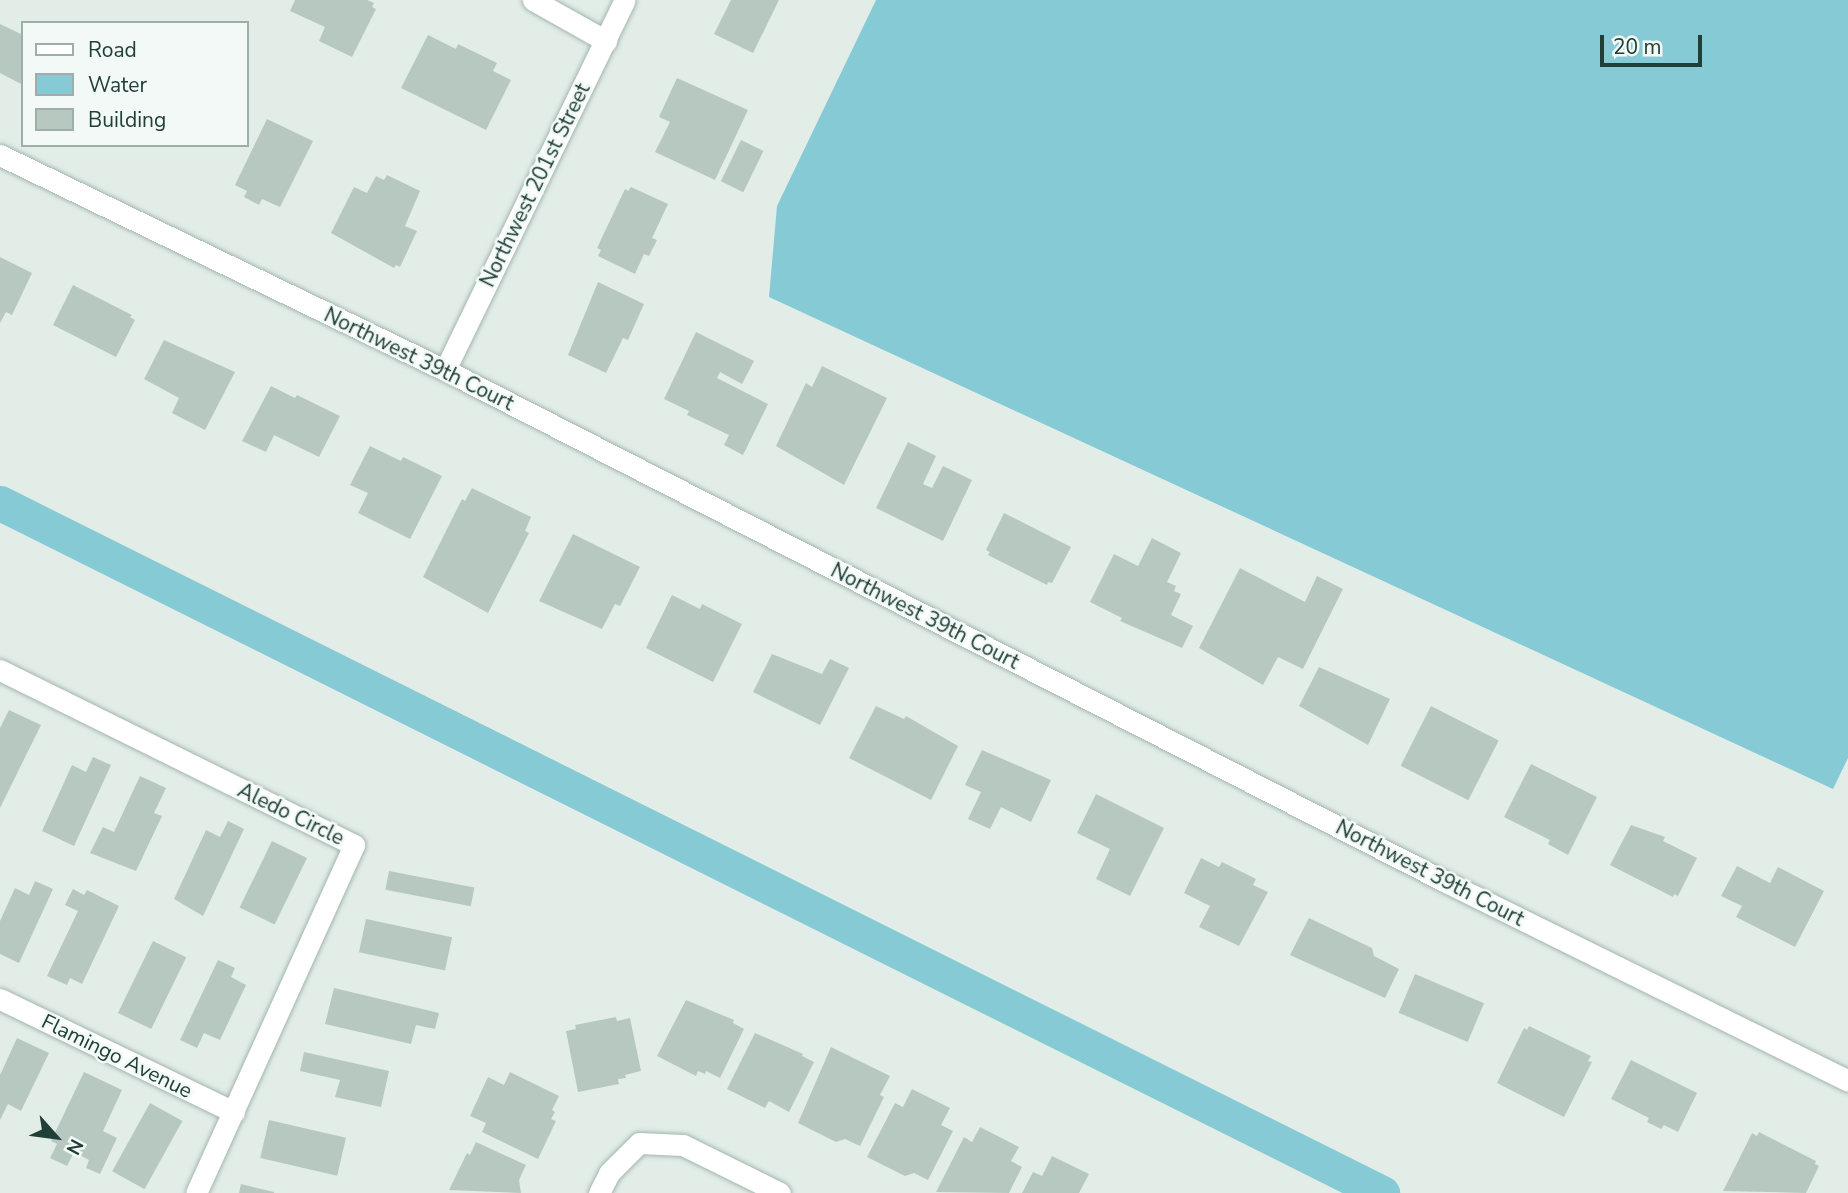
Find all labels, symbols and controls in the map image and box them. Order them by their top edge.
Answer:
legend [21,21,248,147]
scale bar [1603,21,1704,65]
text: 20 m [1613,33,1662,61]
text: Road [88,36,137,64]
text: Water [88,71,147,99]
street label: Northwest 201st Street [475,79,595,291]
text: Building [88,106,166,134]
street label: Northwest 39th Court [320,302,518,416]
street label: Northwest 39th Court [827,558,1023,674]
street label: Aledo Circle [234,777,348,851]
street label: Northwest 39th Court [1332,815,1528,931]
street label: Flamingo Avenue [38,1009,196,1103]
north arrow [21,1102,91,1172]
text: N [60,1134,89,1159]

